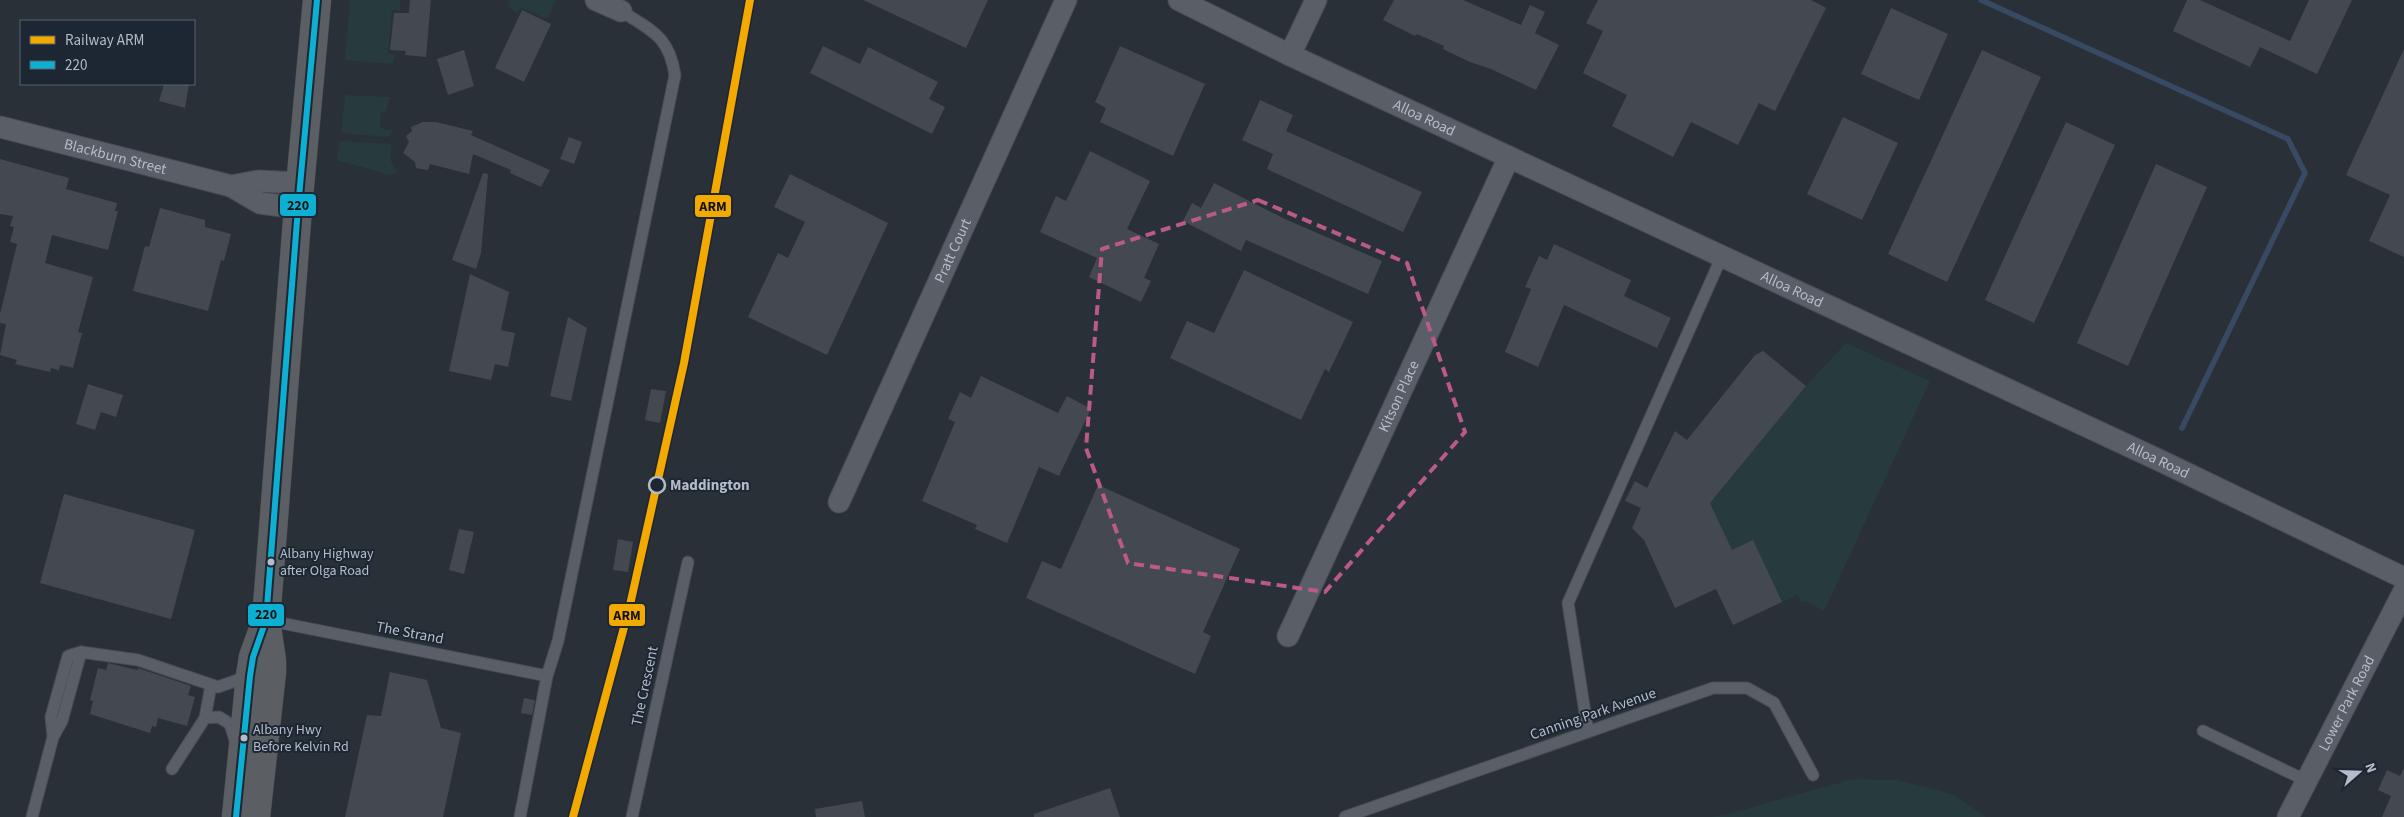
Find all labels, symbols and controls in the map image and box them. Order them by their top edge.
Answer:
legend [20,20,195,85]
text: Railway ARM [65,30,144,51]
text: 220 [65,55,87,76]
street label: Alloa Road [1390,94,1459,141]
street label: Blackburn Street [62,133,169,180]
line badge: 220 [279,193,317,217]
line badge: ARM [694,194,732,218]
text: 220 [287,196,309,216]
text: ARM [698,197,727,217]
street label: Pratt Court [929,215,976,286]
street label: Alloa Road [1758,266,1827,313]
street label: Kitson Place [1373,357,1424,436]
street label: Alloa Road [2124,436,2193,484]
place label: Maddington [670,475,750,496]
marker: Maddington [648,476,666,494]
place label: Albany Highway after Olga Road [280,544,374,581]
marker: Albany Highway after Olga Road [266,557,276,567]
line badge: 220 [247,603,285,627]
line badge: ARM [608,603,646,627]
text: 220 [255,605,277,625]
text: ARM [612,606,641,626]
street label: The Strand [374,616,446,650]
street label: The Crescent [626,644,664,728]
street label: Lower Park Road [2313,652,2380,755]
street label: Canning Park Avenue [1527,683,1659,745]
place label: Albany Hwy Before Kelvin Rd [253,720,349,757]
marker: Albany Hwy Before Kelvin Rd [239,733,249,743]
north arrow [2334,747,2384,797]
text: N [2359,760,2381,776]

